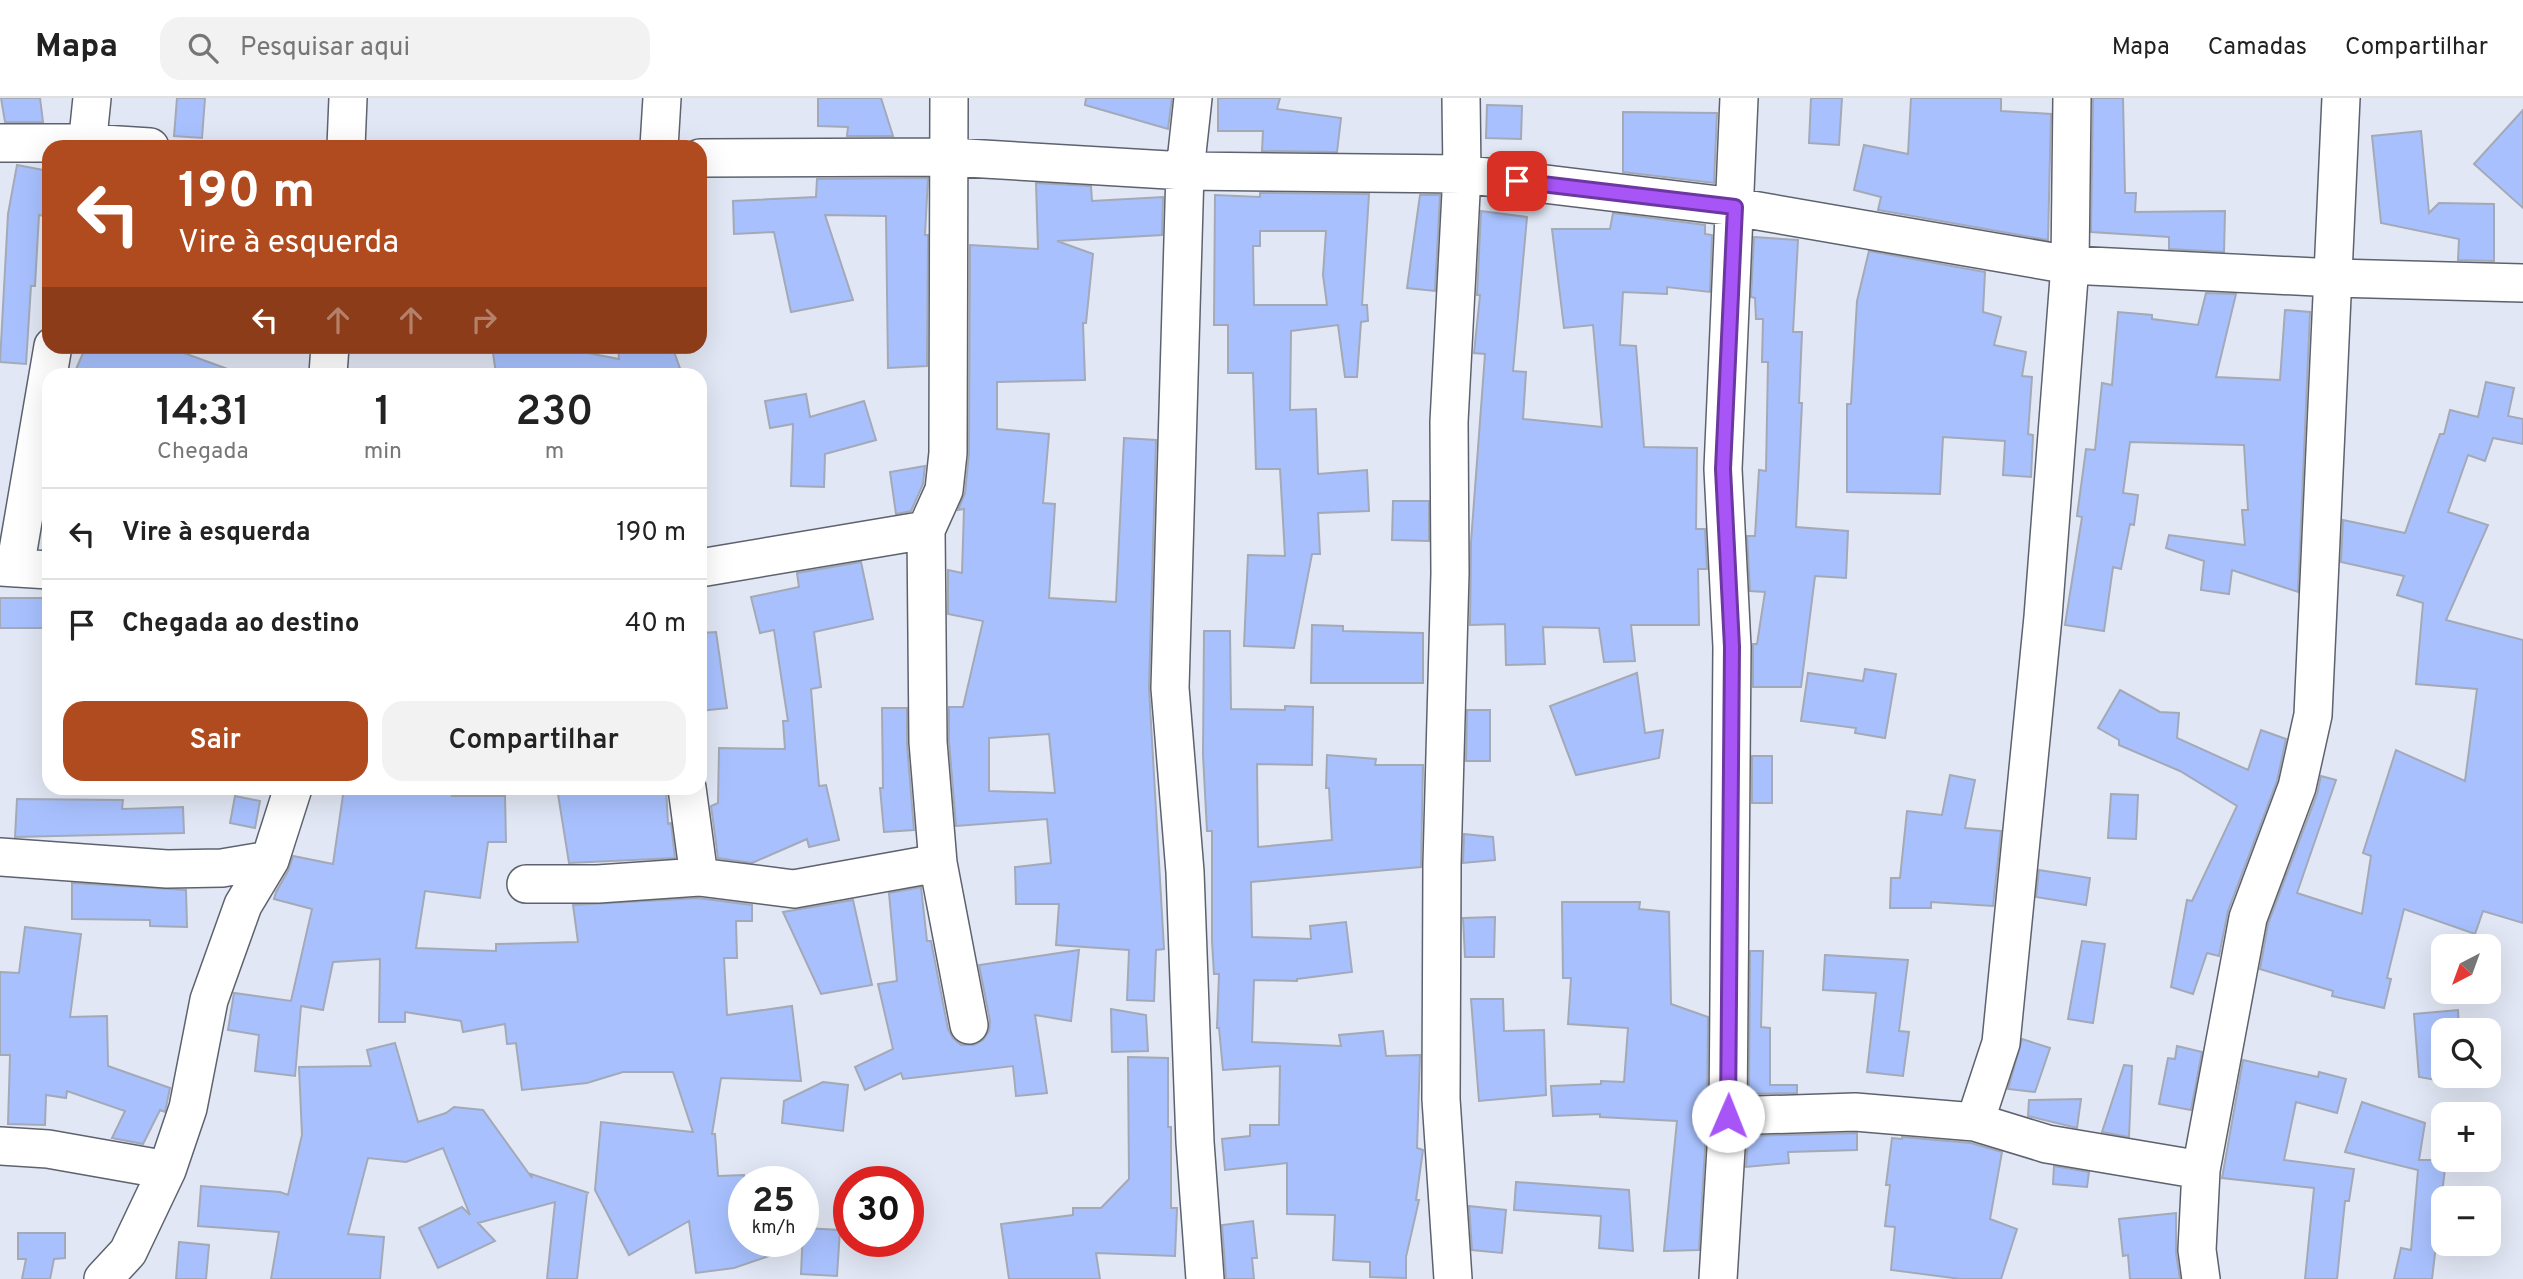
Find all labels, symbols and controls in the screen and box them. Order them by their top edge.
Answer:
search box [160,17,650,80]
text: Mapa [35,27,118,69]
icon: search [184,29,222,67]
text: Pesquisar aqui [240,32,410,65]
text: Mapa [2112,33,2170,63]
text: Camadas [2208,33,2307,63]
text: Compartilhar [2345,33,2488,63]
pin [1487,151,1547,211]
icon: arrive [1498,162,1536,200]
text: 190 m [178,163,315,225]
icon: left [63,168,154,259]
text: Vire à esquerda [178,224,399,264]
icon: left [246,301,284,339]
icon: ahead [319,301,357,339]
icon: ahead [392,301,430,339]
icon: right [465,301,503,339]
text: 14:31 [156,387,250,440]
text: 1 [375,387,391,440]
text: 230 [516,387,593,440]
text: Chegada [157,438,249,467]
text: min [364,438,402,467]
text: m [545,438,564,467]
icon: left [63,515,101,553]
text: Vire à esquerda [122,517,310,550]
text: 190 m [616,517,686,550]
icon: arrive [63,606,101,644]
text: Chegada ao destino [122,608,359,641]
text: 40 m [625,608,686,641]
button: Sair [63,701,368,781]
button: Compartilhar [382,701,686,781]
north arrow [2431,934,2501,1004]
map controls [2431,934,2501,1256]
button: search [2431,1018,2501,1088]
position arrow [1691,1079,1765,1153]
button: + [2431,1102,2501,1172]
speed limit sign: 30 [833,1166,924,1257]
text: 25 [752,1180,795,1224]
button: − [2431,1186,2501,1256]
text: km/h [752,1217,795,1240]

